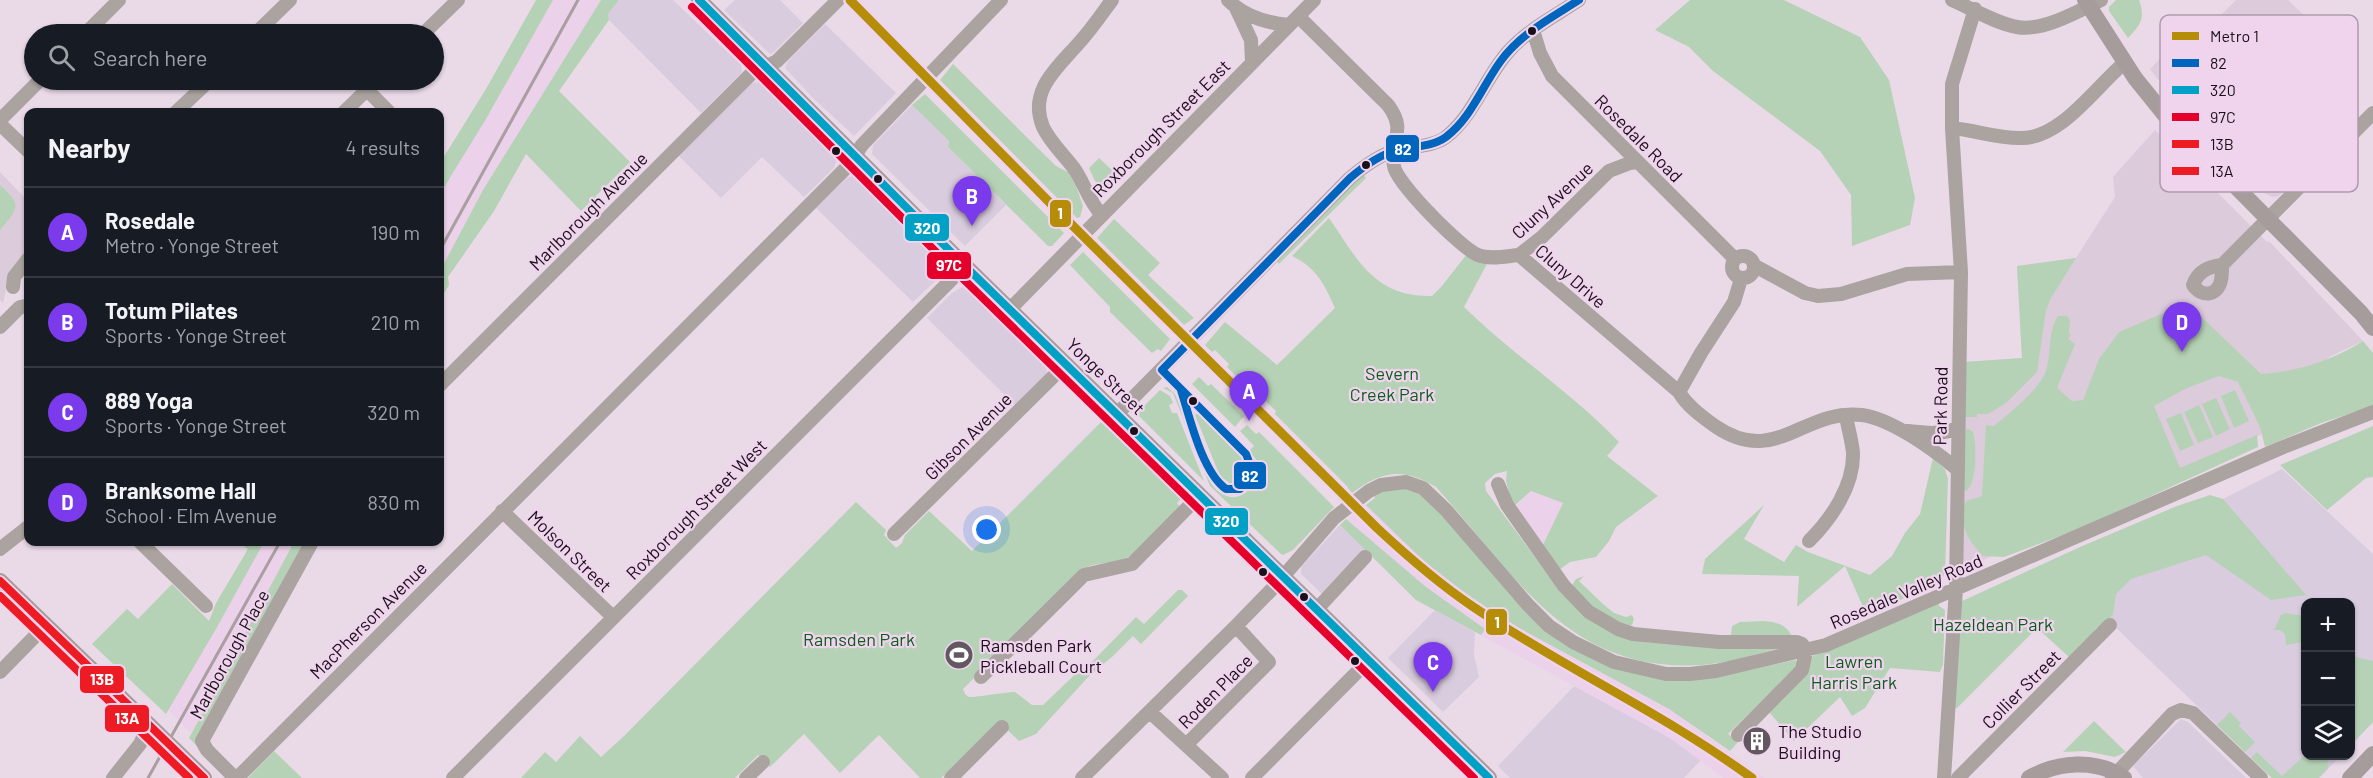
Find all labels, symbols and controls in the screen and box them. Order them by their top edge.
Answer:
legend [2160,15,2358,192]
search box [24,24,444,90]
unlabelled marker [1526,25,1538,37]
text: Metro 1 [2210,26,2259,45]
icon: search [45,41,78,74]
text: Search here [93,44,207,70]
text: 82 [2210,53,2227,72]
street label: Roxborough Street East [1088,55,1234,201]
text: 320 [2210,80,2236,99]
street label: Rosedale Road [1590,89,1688,187]
text: 97C [2210,107,2236,126]
text: Nearby [48,132,130,163]
line badge: 82 [1385,134,1420,163]
text: 13B [2210,134,2234,153]
text: 4 results [345,135,420,159]
text: 82 [1394,139,1412,158]
unlabelled marker [830,145,842,157]
street label: Marlborough Avenue [524,147,652,275]
street label: Cluny Avenue [1507,157,1597,243]
unlabelled marker [1360,159,1372,171]
text: 13A [2210,161,2234,180]
unlabelled marker [872,173,884,185]
pin: B [952,176,992,226]
line badge: 1 [1049,199,1072,228]
text: 1 [1057,203,1063,222]
text: Rosedale [105,207,195,233]
line badge: 320 [904,213,950,242]
text: 320 [914,218,940,237]
text: A [61,220,74,244]
text: 190 m [371,220,420,244]
text: Metro · Yonge Street [105,233,279,257]
street label: Cluny Drive [1531,239,1611,313]
line badge: 97C [926,251,972,280]
text: 97C [936,255,962,274]
text: Totum Pilates [105,297,238,323]
pin: D [2162,302,2202,352]
text: B [61,310,74,334]
text: 210 m [371,310,420,334]
text: Sports · Yonge Street [105,323,287,347]
street label: Yonge Street [1062,333,1150,419]
park label: Severn Creek Park [1350,362,1434,405]
street label: Park Road [1928,366,1952,446]
pin: A [1230,372,1268,421]
text: 889 Yoga [105,387,193,413]
street label: Gibson Avenue [920,388,1016,484]
unlabelled marker [1187,395,1199,407]
text: C [61,400,74,424]
text: 320 m [367,400,420,424]
text: Sports · Yonge Street [105,413,287,437]
unlabelled marker [1128,425,1140,437]
street label: Roxborough Street West [621,434,771,584]
line badge: 82 [1233,461,1267,490]
text: 82 [1241,466,1259,485]
text: Branksome Hall [105,477,256,503]
text: D [61,490,74,514]
text: 830 m [367,490,420,514]
text: School · Elm Avenue [105,503,277,527]
street label: Molson Street [524,506,616,596]
line badge: 320 [1204,507,1249,536]
text: 320 [1213,511,1239,530]
your location [972,515,1001,544]
street label: Rosedale Valley Road [1826,549,1986,633]
street label: MacPherson Avenue [305,557,431,683]
unlabelled marker [1257,566,1269,578]
street label: Marlborough Place [184,586,274,722]
unlabelled marker [1298,591,1310,603]
map controls [2301,598,2355,760]
button: + [2301,598,2355,652]
line badge: 1 [1485,608,1508,636]
text: 1 [1494,612,1500,631]
park label: Hazeldean Park [1933,613,2053,635]
park label: Ramsden Park [803,628,915,650]
place label: Ramsden Park Pickleball Court [980,634,1102,677]
sports icon: Ramsden Park Pickleball Court [943,639,975,671]
pin: C [1414,642,1452,692]
street label: Collier Street [1977,645,2065,733]
street label: Roden Place [1173,649,1257,733]
park label: Lawren Harris Park [1811,650,1897,693]
button: − [2301,652,2355,706]
unlabelled marker [1349,655,1361,667]
line badge: 13B [79,665,125,694]
text: 13B [90,669,114,688]
line badge: 13A [104,704,150,733]
button: layers [2301,706,2355,760]
text: 13A [114,708,140,727]
place label: The Studio Building [1778,720,1862,763]
building icon: The Studio Building [1741,725,1773,757]

